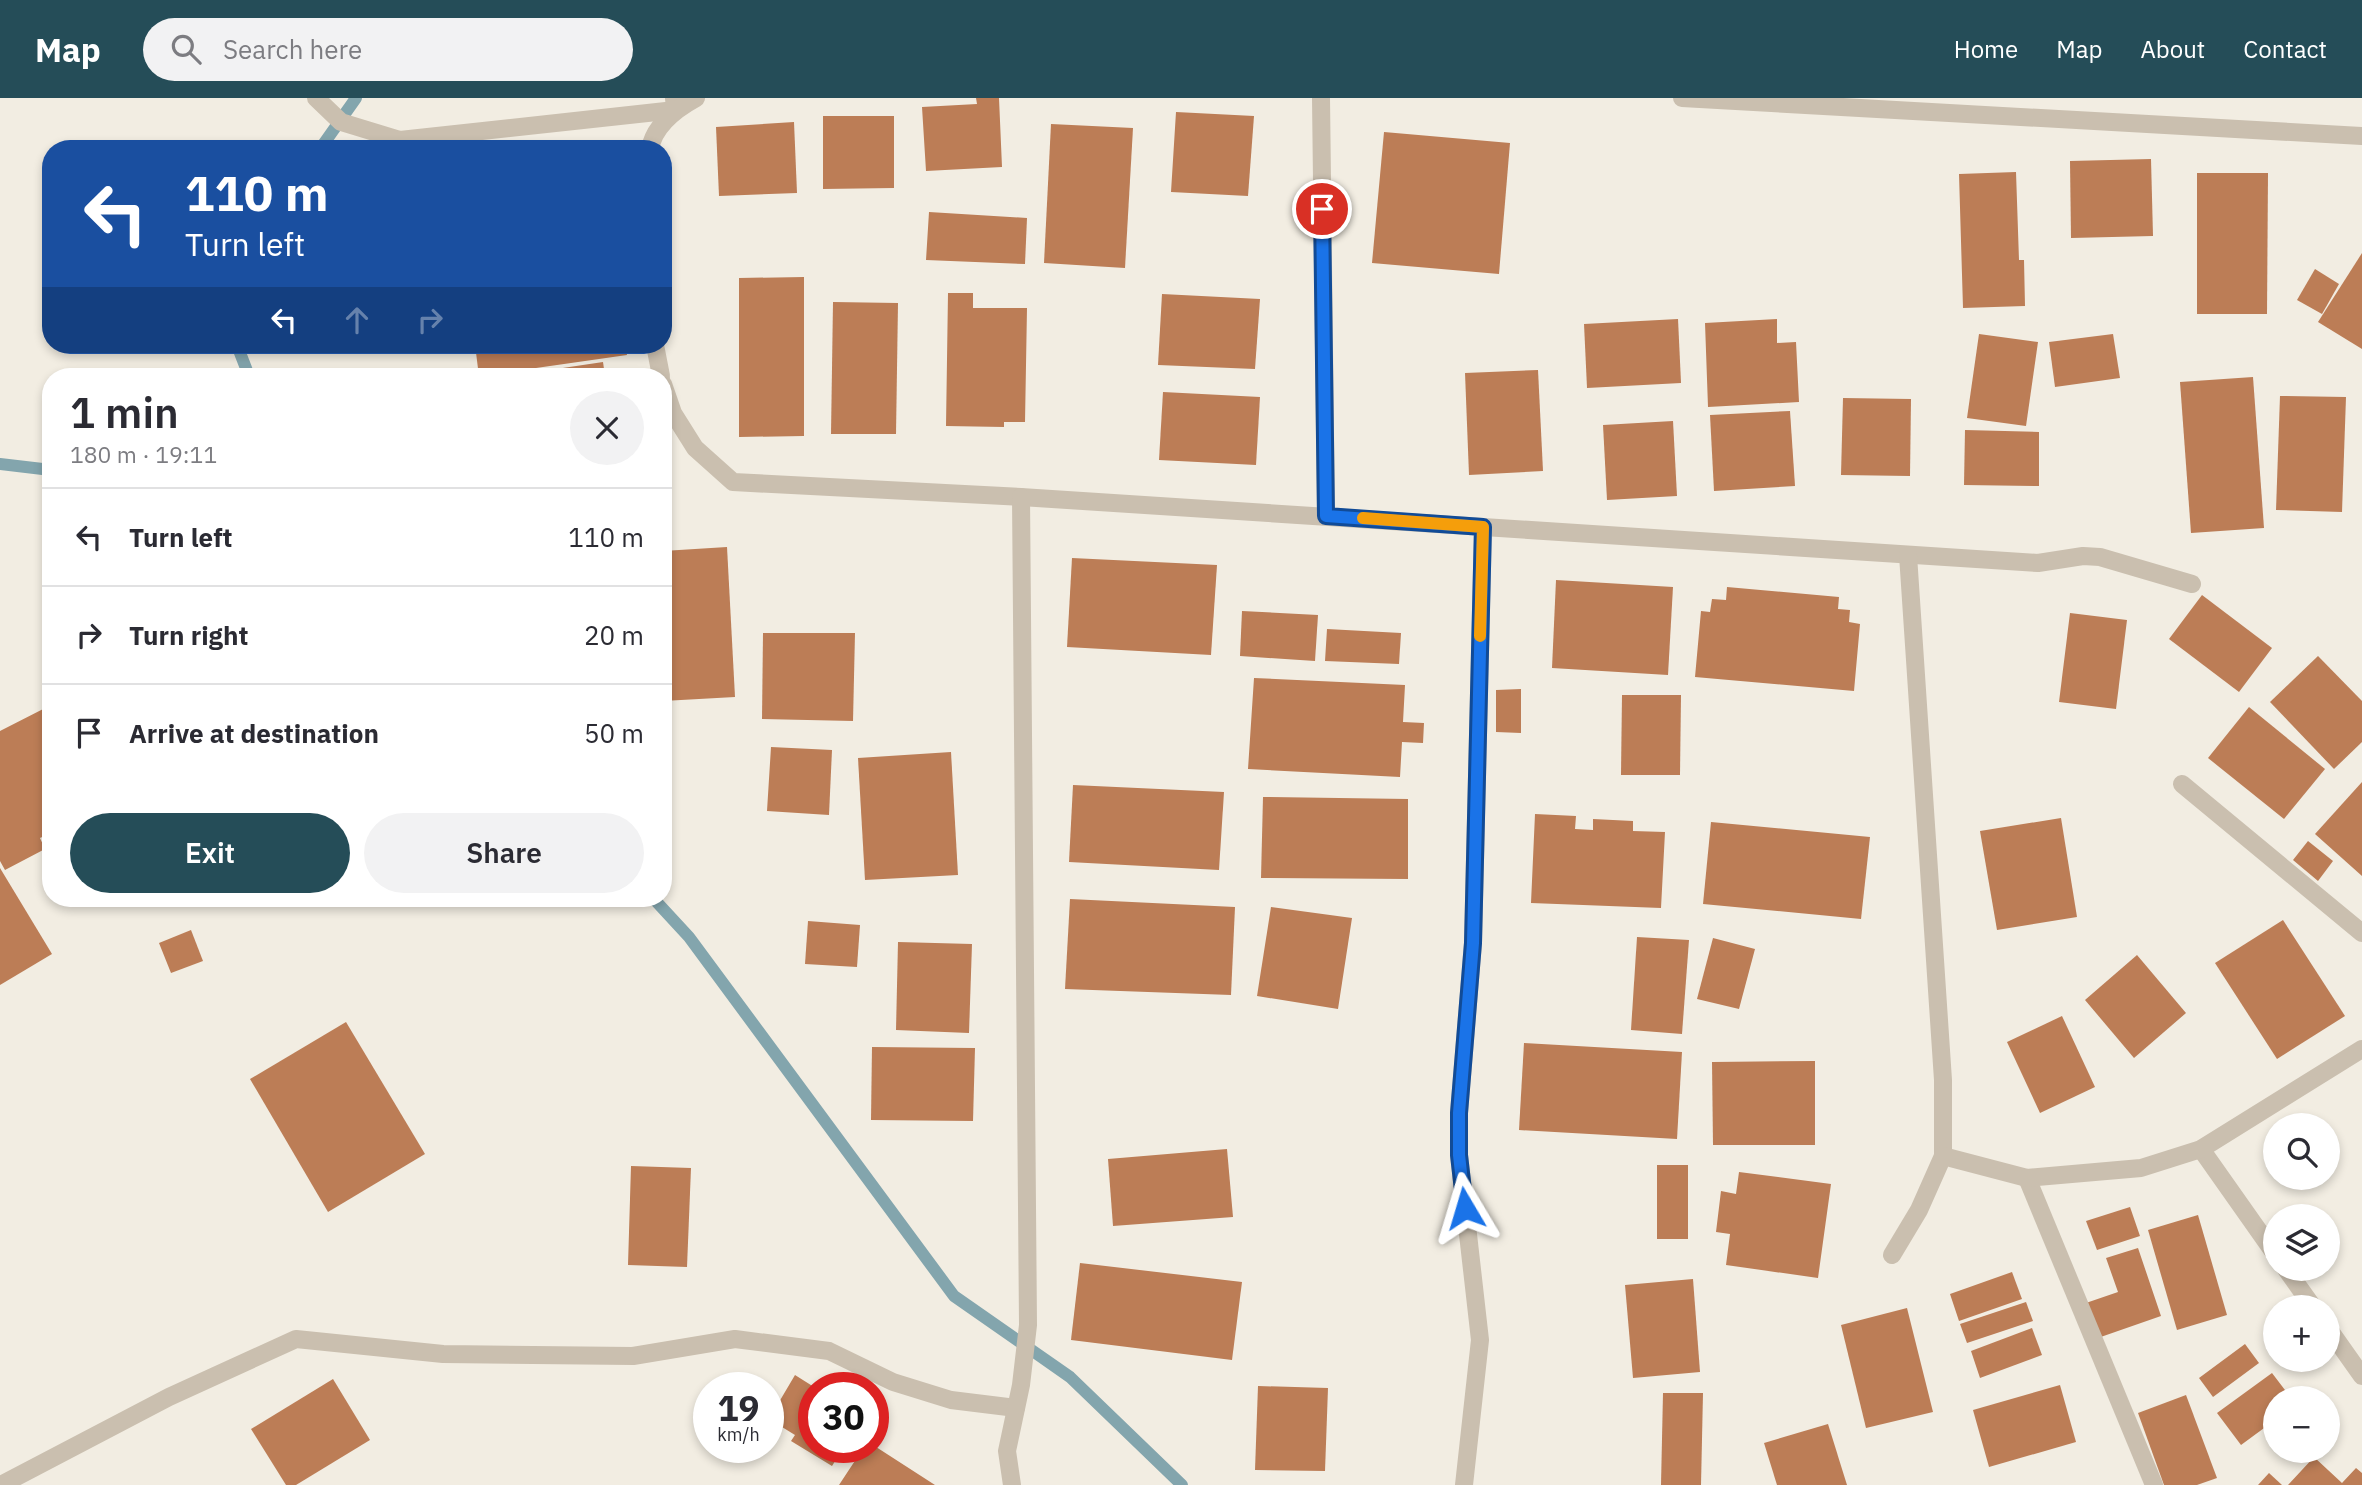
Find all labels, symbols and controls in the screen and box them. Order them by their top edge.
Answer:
search box [143,18,633,81]
text: Map [35,28,101,71]
icon: search [167,30,205,68]
text: Search here [223,32,362,66]
text: Home [1954,33,2018,65]
text: Map [2056,33,2102,65]
text: About [2140,33,2205,65]
text: Contact [2243,33,2327,65]
text: 110 m [185,161,329,224]
icon: left [70,168,161,259]
pin [1292,179,1352,239]
icon: arrive [1303,190,1341,228]
text: Turn left [185,223,305,265]
icon: left [265,301,303,339]
icon: ahead [338,301,376,339]
icon: right [411,301,449,339]
text: 1 min [70,385,179,440]
button: close [570,391,644,465]
text: 180 m · 19:11 [70,439,217,469]
icon: left [70,518,108,556]
text: Turn left [129,520,232,554]
text: 110 m [568,520,644,554]
icon: right [70,616,108,654]
text: Turn right [129,618,248,652]
text: 20 m [584,618,644,652]
icon: arrive [70,714,108,752]
text: Arrive at destination [129,716,379,750]
text: 50 m [584,716,644,750]
button: Exit [70,813,350,893]
button: Share [364,813,644,893]
map controls [2263,1113,2340,1463]
button: search [2263,1113,2340,1190]
position arrow [1428,1171,1502,1245]
button: layers [2263,1204,2340,1281]
button: + [2263,1295,2340,1372]
speed limit sign: 30 [798,1372,889,1463]
text: 19 [717,1385,760,1431]
button: − [2263,1386,2340,1463]
text: km/h [717,1423,760,1446]

